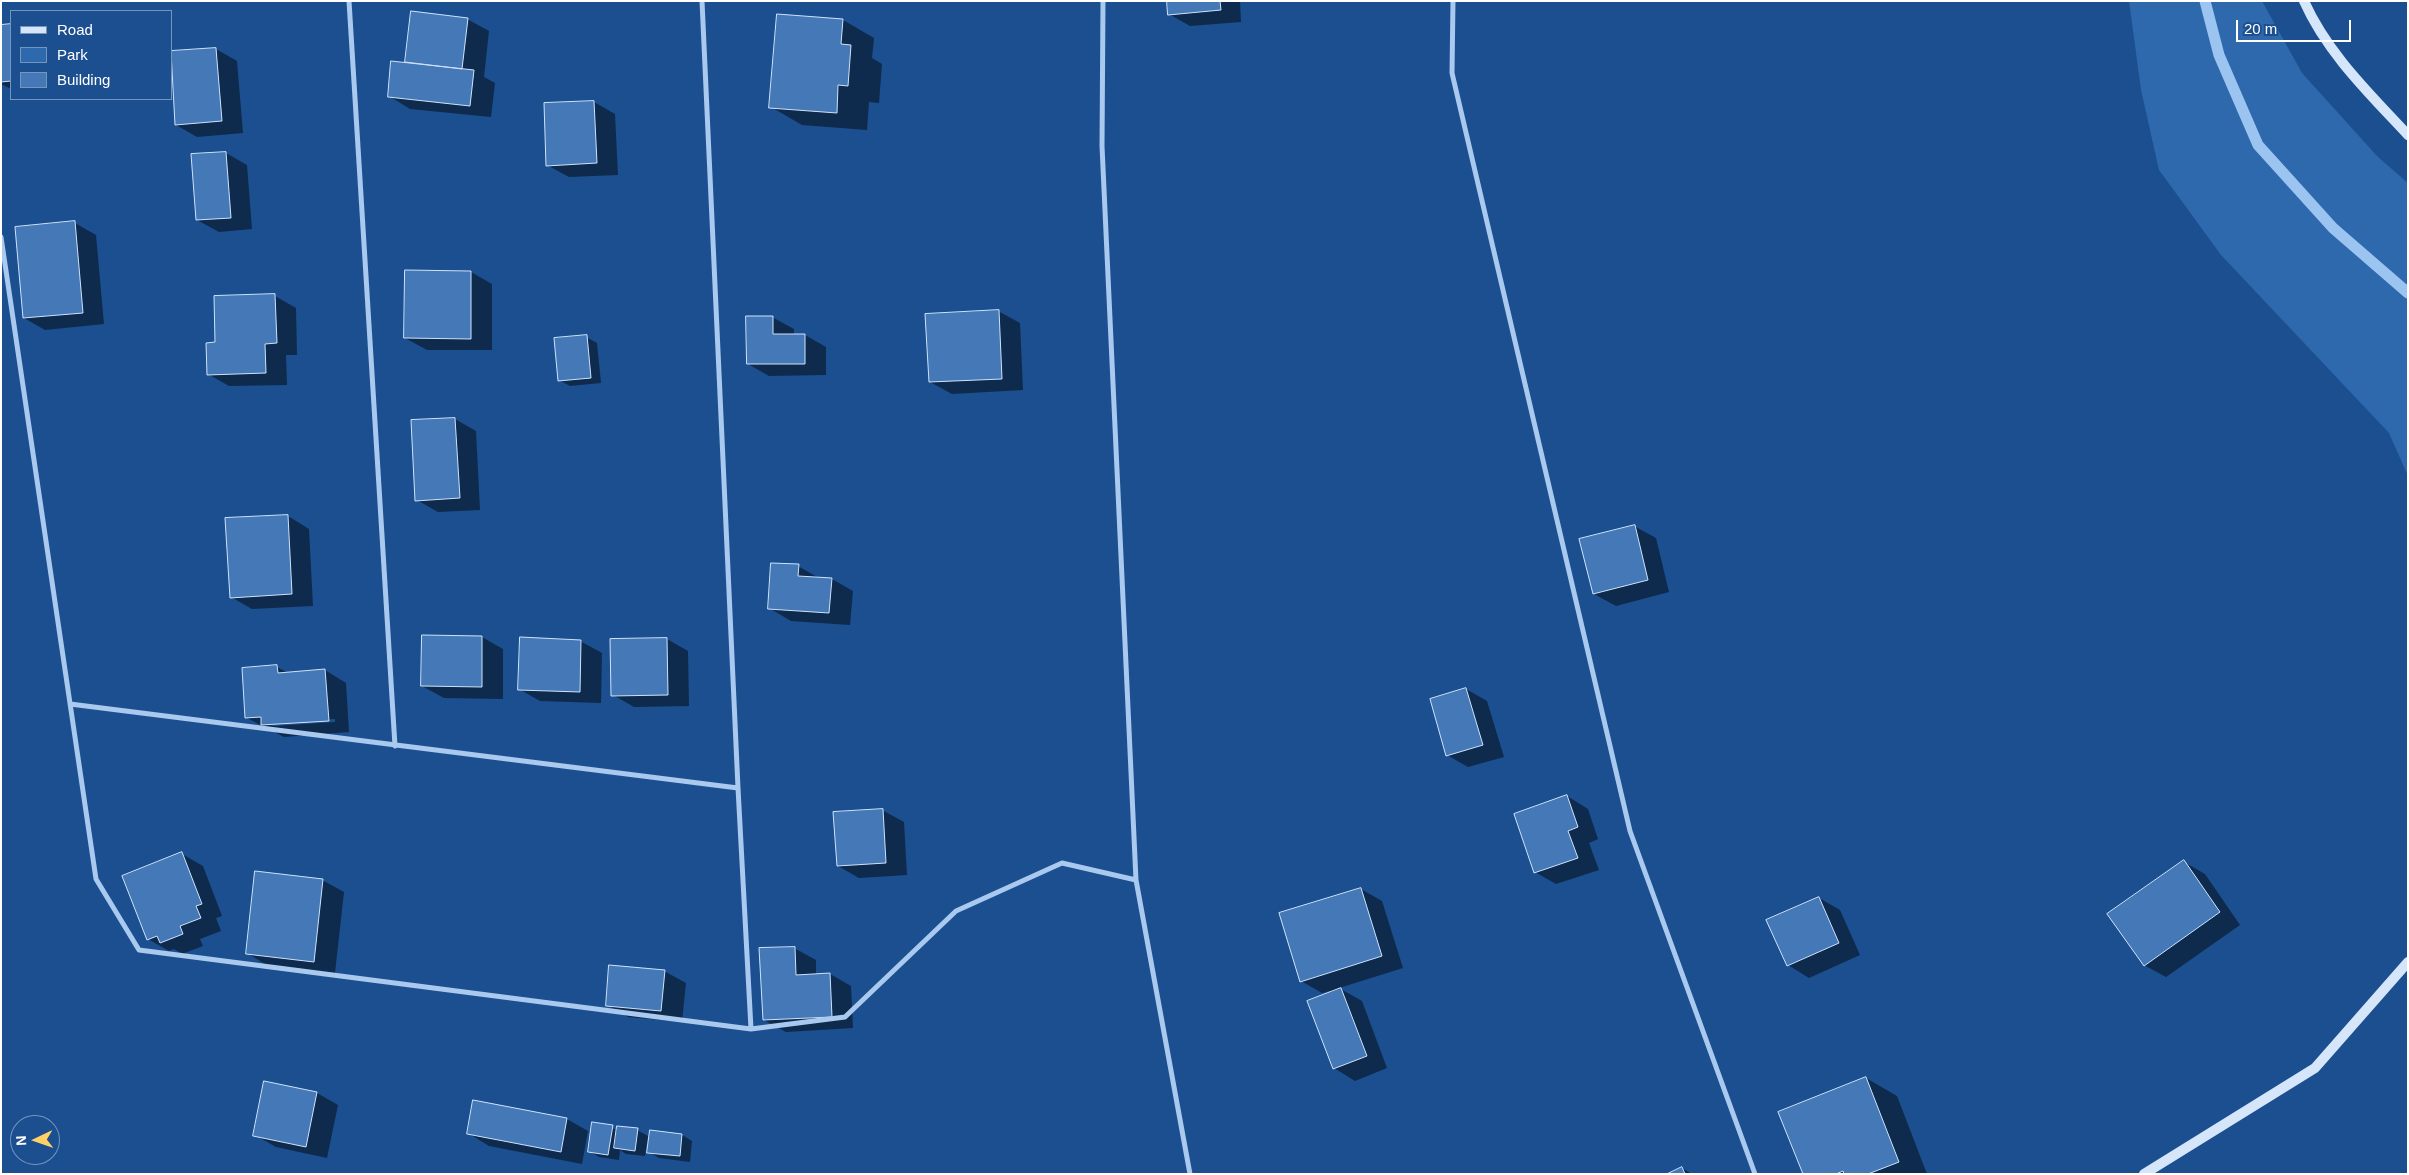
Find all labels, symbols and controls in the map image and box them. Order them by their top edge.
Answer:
legend [10,10,172,100]
scale bar [2239,10,2354,42]
text: 20 m [2244,20,2277,37]
text: Road [57,21,93,38]
text: Park [57,46,88,63]
text: Building [57,71,110,88]
north arrow [10,1115,60,1165]
text: N [13,1135,29,1146]

